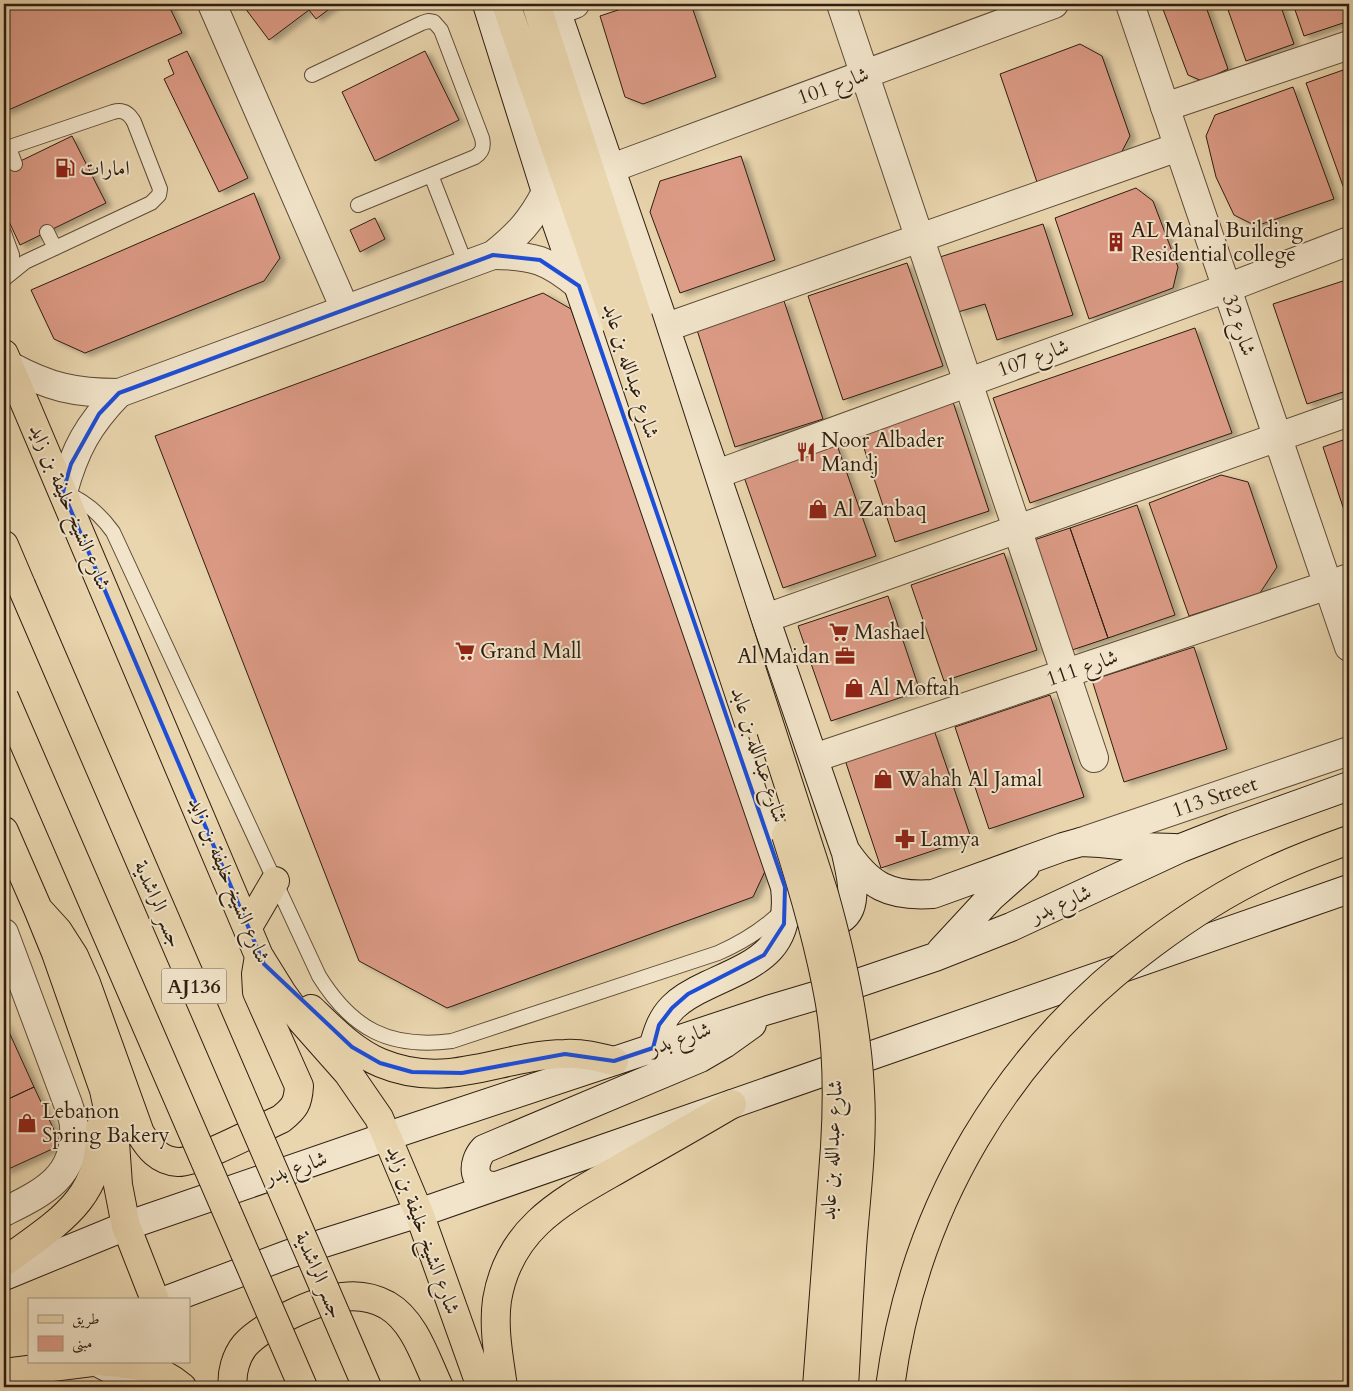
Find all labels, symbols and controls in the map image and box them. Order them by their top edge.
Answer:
street label: شارع 101 [793,60,874,115]
place label: امارات [80,154,130,183]
fuel station icon: امارات [54,157,76,179]
place label: AL Manal Building Residential college [1131,216,1303,269]
building icon: AL Manal Building Residential college [1105,231,1127,253]
street label: شارع 32 [1212,290,1263,361]
street label: شارع عبدالله بن عابد [593,300,667,443]
street label: شارع 107 [993,332,1074,387]
street label: شارع الشيخ خليفة بن زايد [18,419,118,596]
place label: Noor Albader Mandj [821,426,944,479]
restaurant icon: Noor Albader Mandj [795,441,817,463]
place label: Al Zanbaq [833,495,927,524]
shop icon: Al Zanbaq [807,498,829,520]
place label: Mashael [854,618,925,647]
supermarket icon: Mashael [828,621,850,643]
place label: Grand Mall [480,637,582,666]
supermarket icon: Grand Mall [454,640,476,662]
place label: Al Maidan [737,642,830,671]
street label: شارع 111 [1042,642,1123,697]
office icon: Al Maidan [834,645,856,667]
place label: Al Moftah [869,674,960,703]
shop icon: Al Moftah [843,677,865,699]
street label: شارع عبدالله بن عابد [721,684,795,827]
place label: Wahah Al Jamal [897,765,1042,794]
shop icon: Wahah Al Jamal [872,768,894,790]
street label: 113 Street [1168,769,1261,825]
street label: شارع الشيخ خليفة بن زايد [177,792,277,969]
place label: Lamya [920,825,980,854]
pharmacy icon: Lamya [894,828,916,850]
street label: جسر الراشدية [127,856,189,952]
street label: شارع بدر [1024,878,1097,934]
road number: AJ136 [162,968,226,1004]
street label: شارع بدر [643,1015,716,1067]
street label: شارع عبدالله بن عابد [814,1079,853,1221]
place label: Lebanon Spring Bakery [42,1097,170,1150]
shop icon: Lebanon Spring Bakery [16,1112,38,1134]
street label: شارع الشيخ خليفة بن زايد [375,1141,467,1320]
street label: شارع بدر [259,1144,332,1196]
street label: جسر الراشدية [288,1227,350,1323]
legend [28,1298,190,1364]
text: طريق [72,1309,99,1329]
text: مبنى [72,1333,92,1354]

